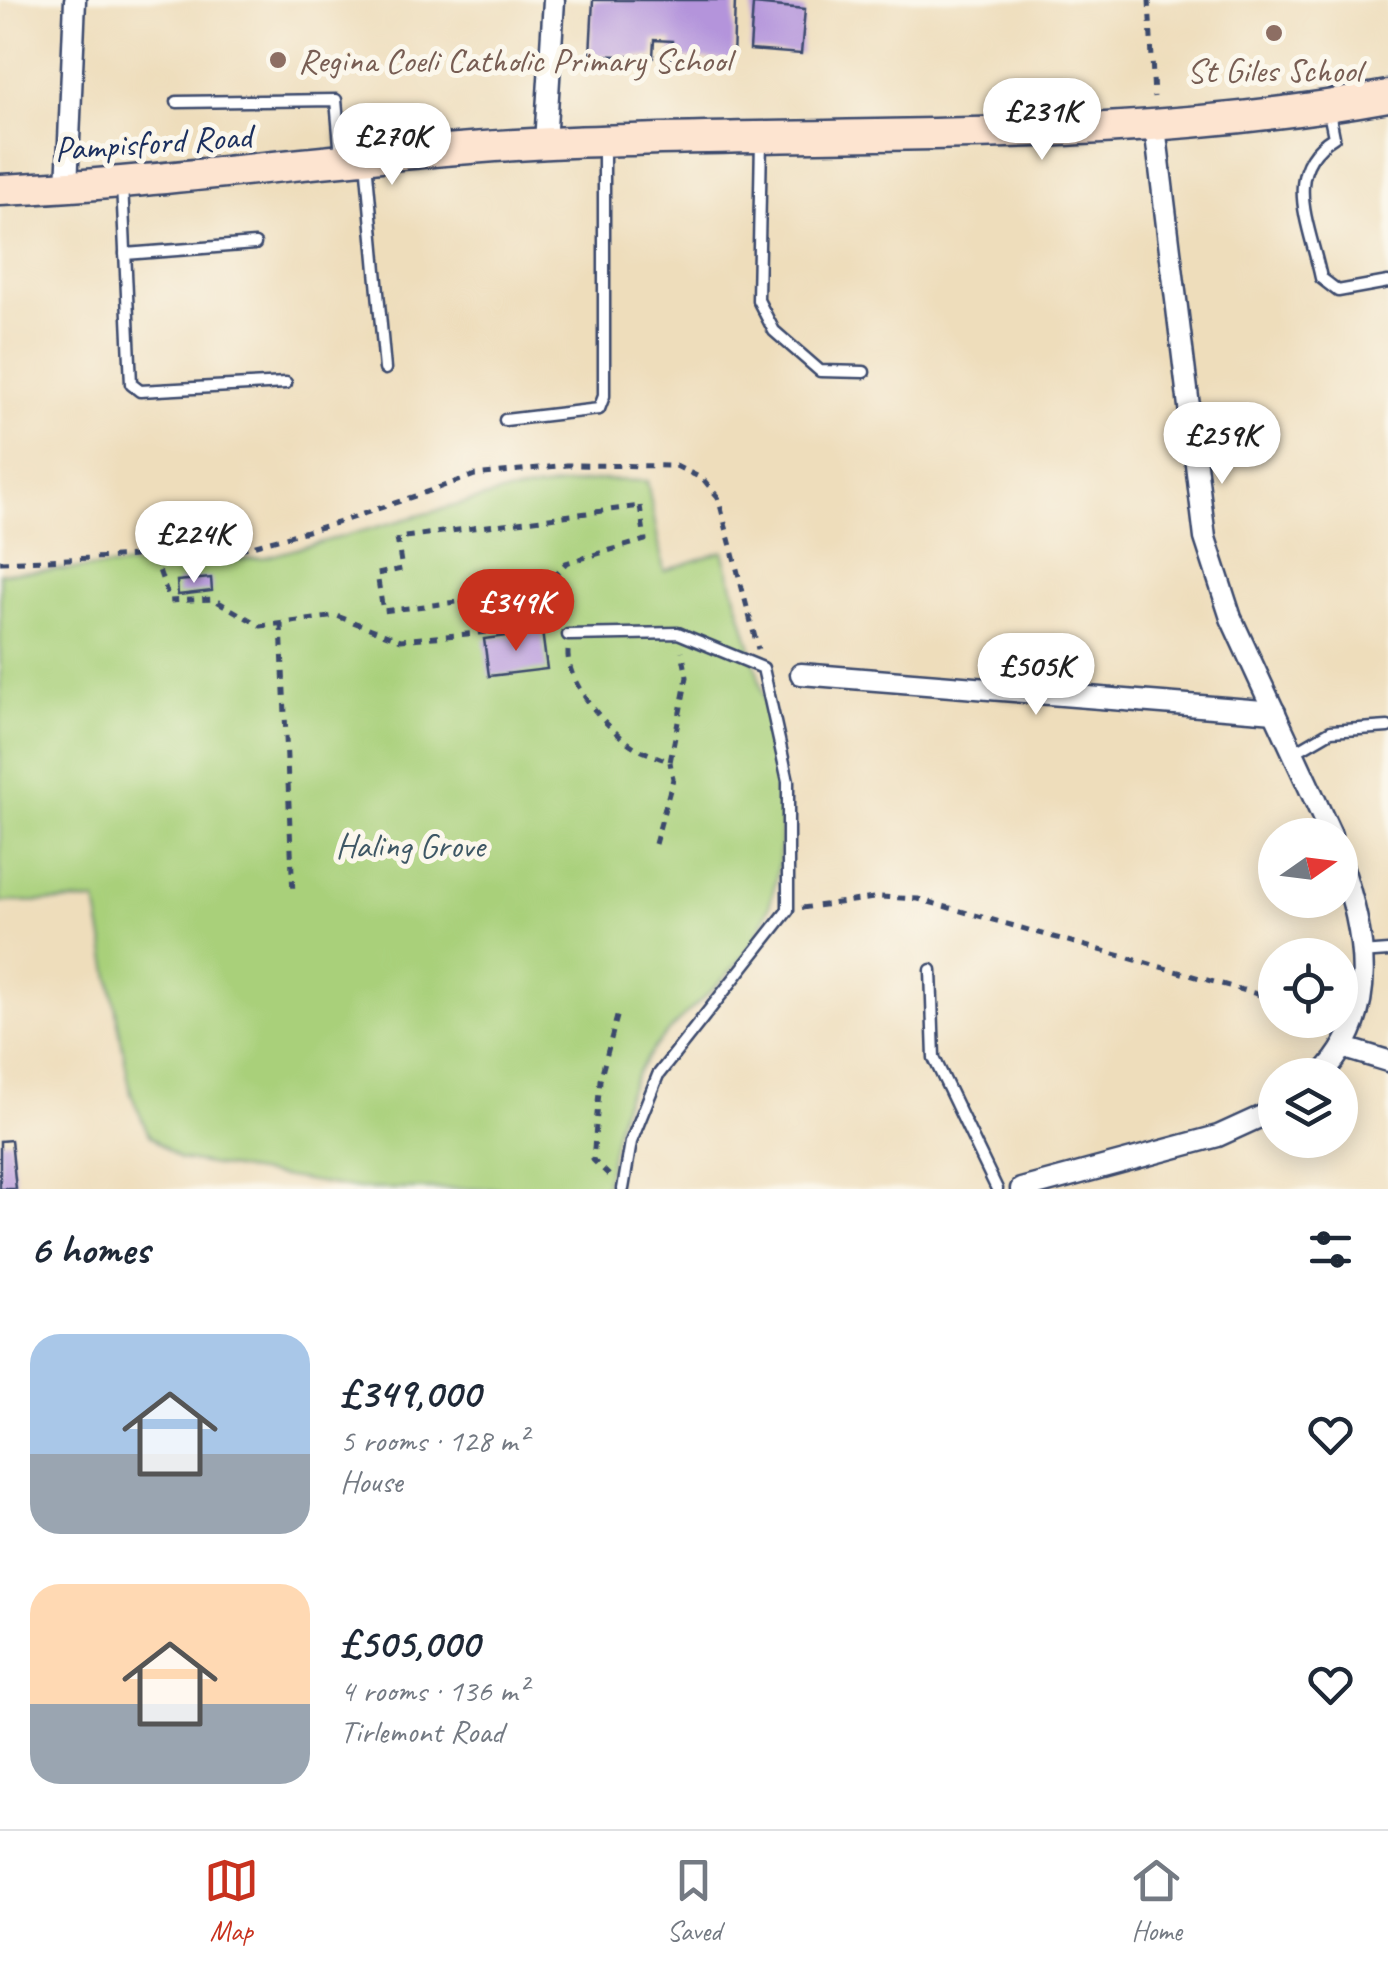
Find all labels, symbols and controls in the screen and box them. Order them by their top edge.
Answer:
marker: St Giles School [1263,22,1285,44]
place label: Regina Coeli Catholic Primary School [298,38,737,83]
place label: St Giles School [1187,48,1367,93]
marker: Regina Coeli Catholic Primary School [267,49,289,71]
pin: £231K [972,78,1112,163]
text: £231K [1005,90,1079,131]
pin: £270K [322,103,462,188]
street label: Pampisford Road [53,113,258,172]
text: £270K [355,115,429,156]
pin: £259K [1152,402,1292,487]
text: £259K [1186,414,1258,455]
pin: £224K [124,501,264,586]
text: £224K [157,513,231,554]
pin: £349K [446,569,586,654]
text: £349K [479,581,553,622]
pin: £505K [966,633,1106,718]
text: £505K [1000,645,1072,686]
north arrow [1258,818,1358,918]
map controls [1258,818,1358,1158]
park label: Haling Grove [335,823,487,868]
button: locate [1258,938,1358,1038]
button: layers [1258,1058,1358,1158]
icon: filters [1303,1222,1358,1277]
text: 6 homes [30,1223,149,1276]
text: £349,000 [340,1367,480,1420]
icon: home [110,1374,230,1494]
icon: heart [1303,1407,1358,1462]
text: 5 rooms · 128 m² [340,1420,527,1461]
text: House [340,1461,402,1502]
text: £505,000 [340,1617,479,1670]
icon: home [110,1624,230,1744]
icon: heart [1303,1657,1358,1712]
text: 4 rooms · 136 m² [340,1670,527,1711]
text: Tirlemont Road [340,1711,504,1752]
tab: Map [204,1853,259,1948]
tab: Saved [666,1853,721,1948]
tab: Home [1129,1853,1184,1948]

